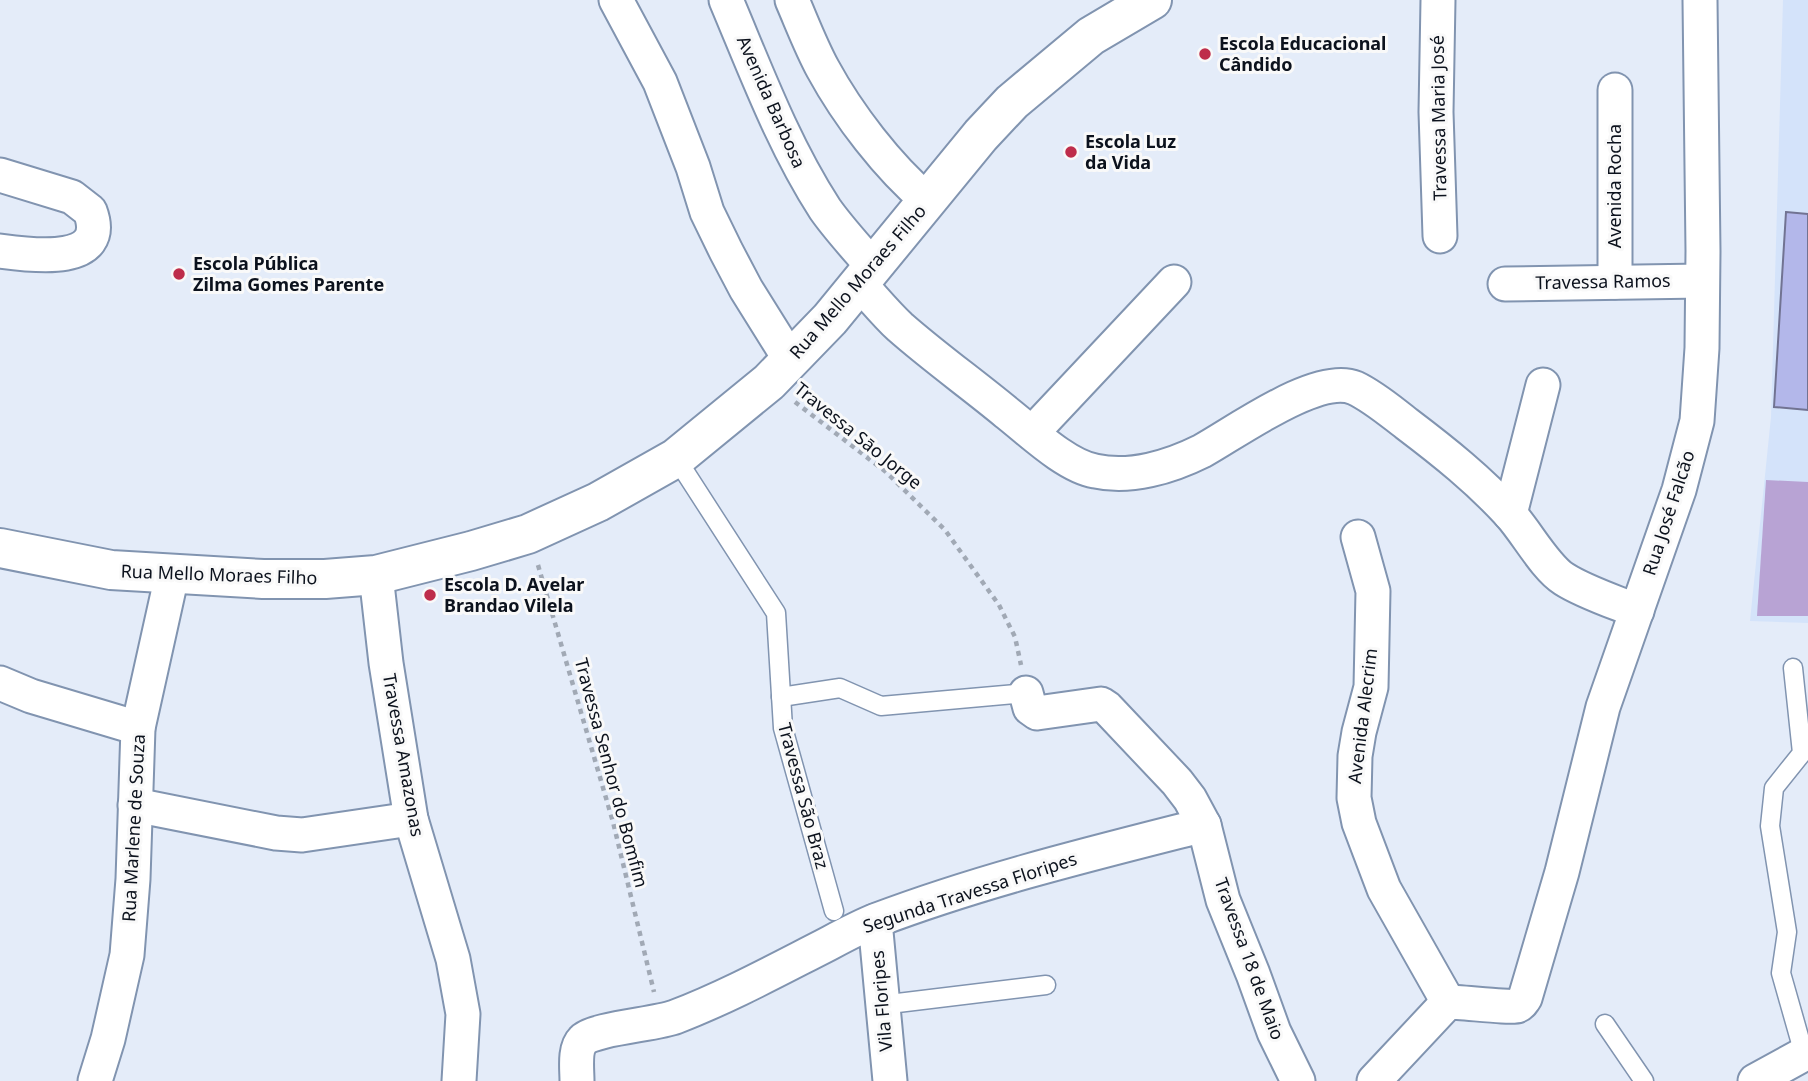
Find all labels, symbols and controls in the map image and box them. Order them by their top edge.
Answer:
place label: Escola Educacional Cândido [1219,31,1386,76]
street label: Avenida Barbosa [732,32,812,171]
street label: Travessa Maria José [1425,35,1451,201]
marker: Escola Educacional Cândido [1197,46,1213,62]
street label: Avenida Rocha [1602,124,1626,248]
place label: Escola Luz da Vida [1085,129,1176,174]
marker: Escola Luz da Vida [1063,144,1079,160]
street label: Rua Mello Moraes Filho [784,199,931,364]
place label: Escola Pública Zilma Gomes Parente [193,251,384,296]
marker: Escola Pública Zilma Gomes Parente [171,266,187,282]
street label: Travessa Ramos [1535,268,1671,294]
street label: Travessa Sāo Jorge [790,376,927,494]
street label: Rua José Falcão [1637,447,1700,578]
street label: Rua Mello Moraes Filho [120,559,318,589]
place label: Escola D. Avelar Brandao Vilela [444,572,584,617]
marker: Escola D. Avelar Brandao Vilela [422,587,438,603]
street label: Avenida Alecrim [1342,647,1382,785]
street label: Travessa Senhor do Bomfim [570,655,654,890]
street label: Travessa Amazonas [378,671,430,838]
street label: Travessa São Braz [773,720,835,872]
street label: Rua Marlene de Souza [116,733,150,922]
street label: Segunda Travessa Floripes [860,846,1080,938]
street label: Travessa 18 de Maio [1209,874,1290,1043]
street label: Vila Floripes [865,949,897,1053]

